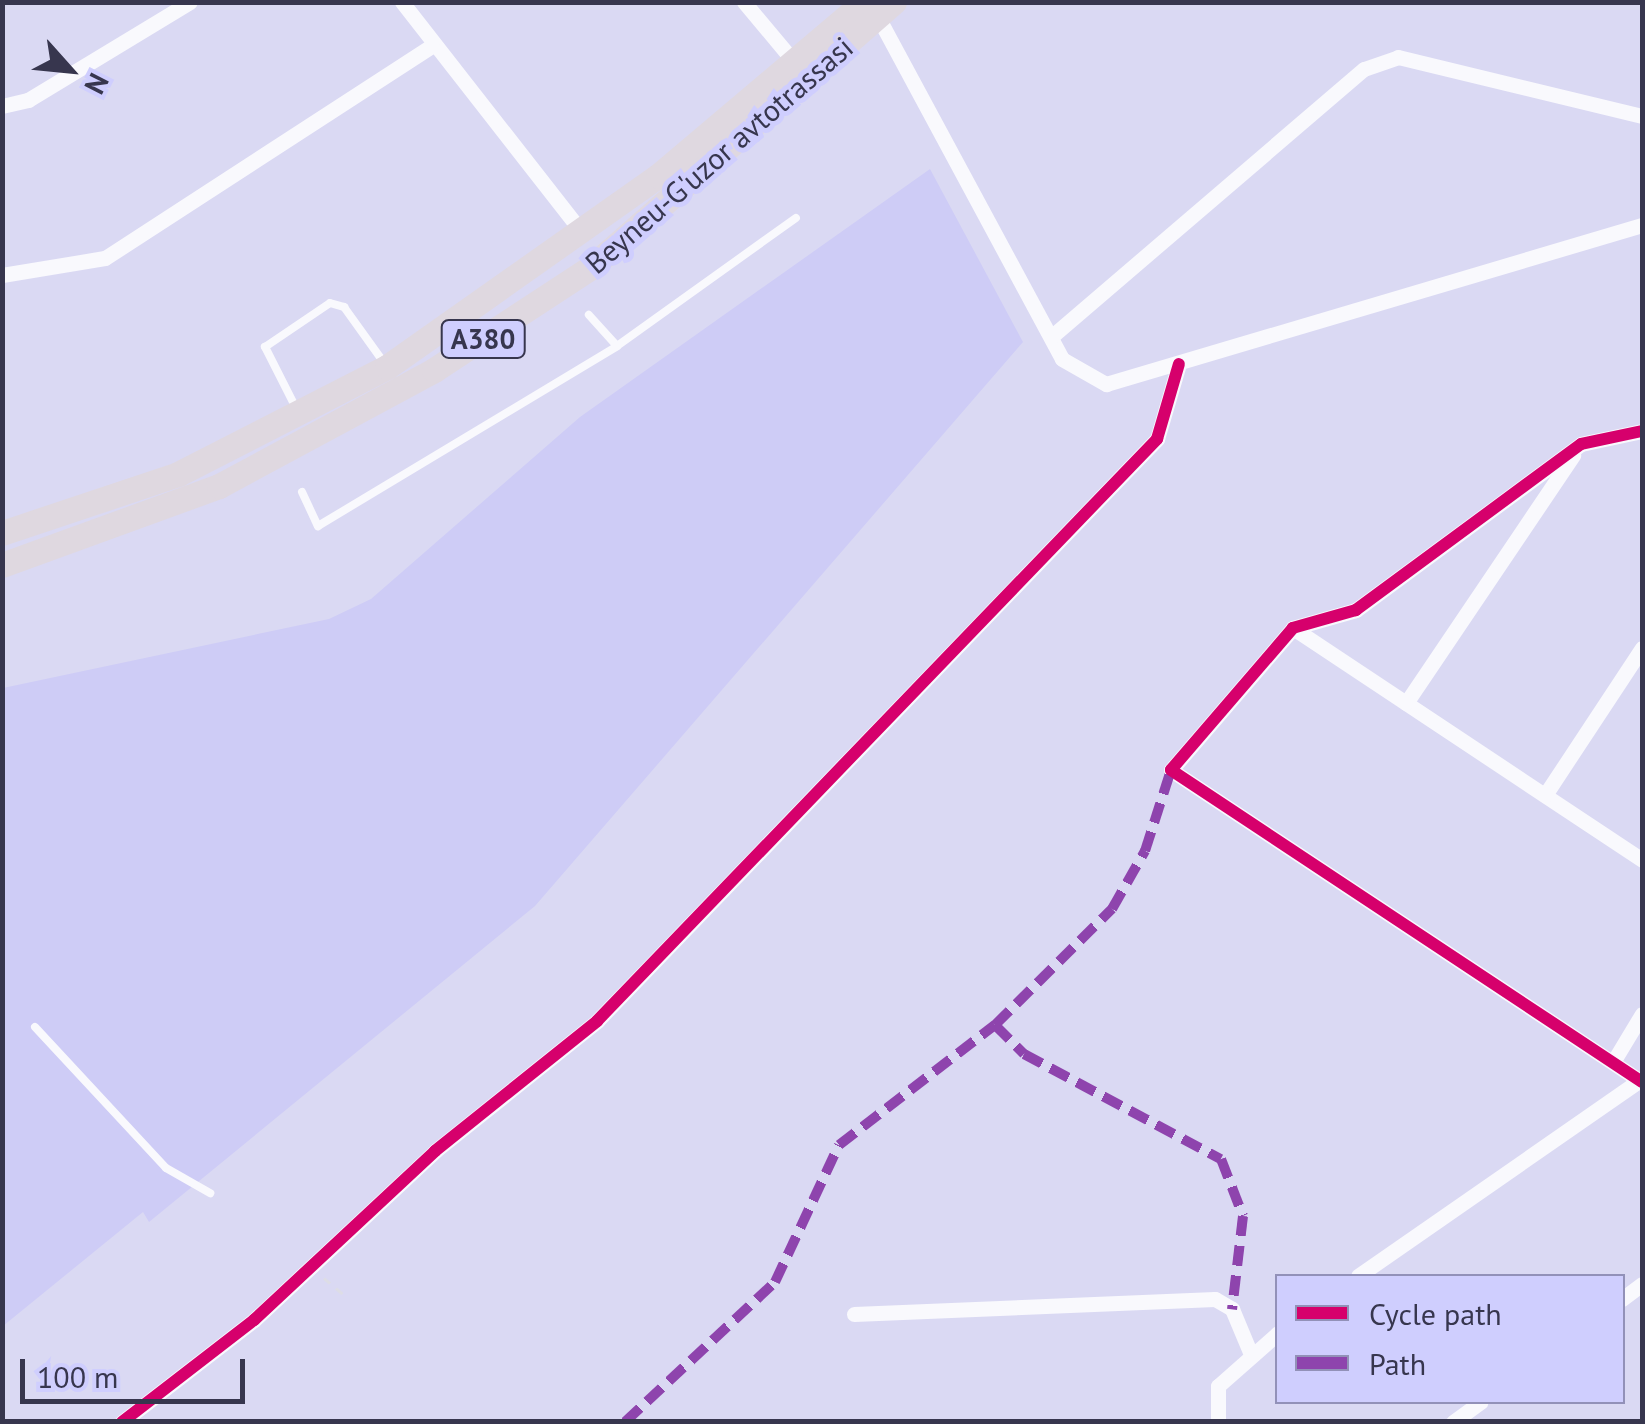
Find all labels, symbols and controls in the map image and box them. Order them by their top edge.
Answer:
north arrow [20,20,120,120]
street label: Beyneu-G'uzor avtotrassasi [578,29,860,281]
text: N [77,67,118,100]
road number: A380 [440,316,526,362]
legend [1275,1274,1625,1404]
text: Cycle path [1369,1294,1502,1333]
scale bar [25,1339,250,1401]
text: Path [1369,1344,1426,1383]
text: 100 m [37,1357,118,1396]

